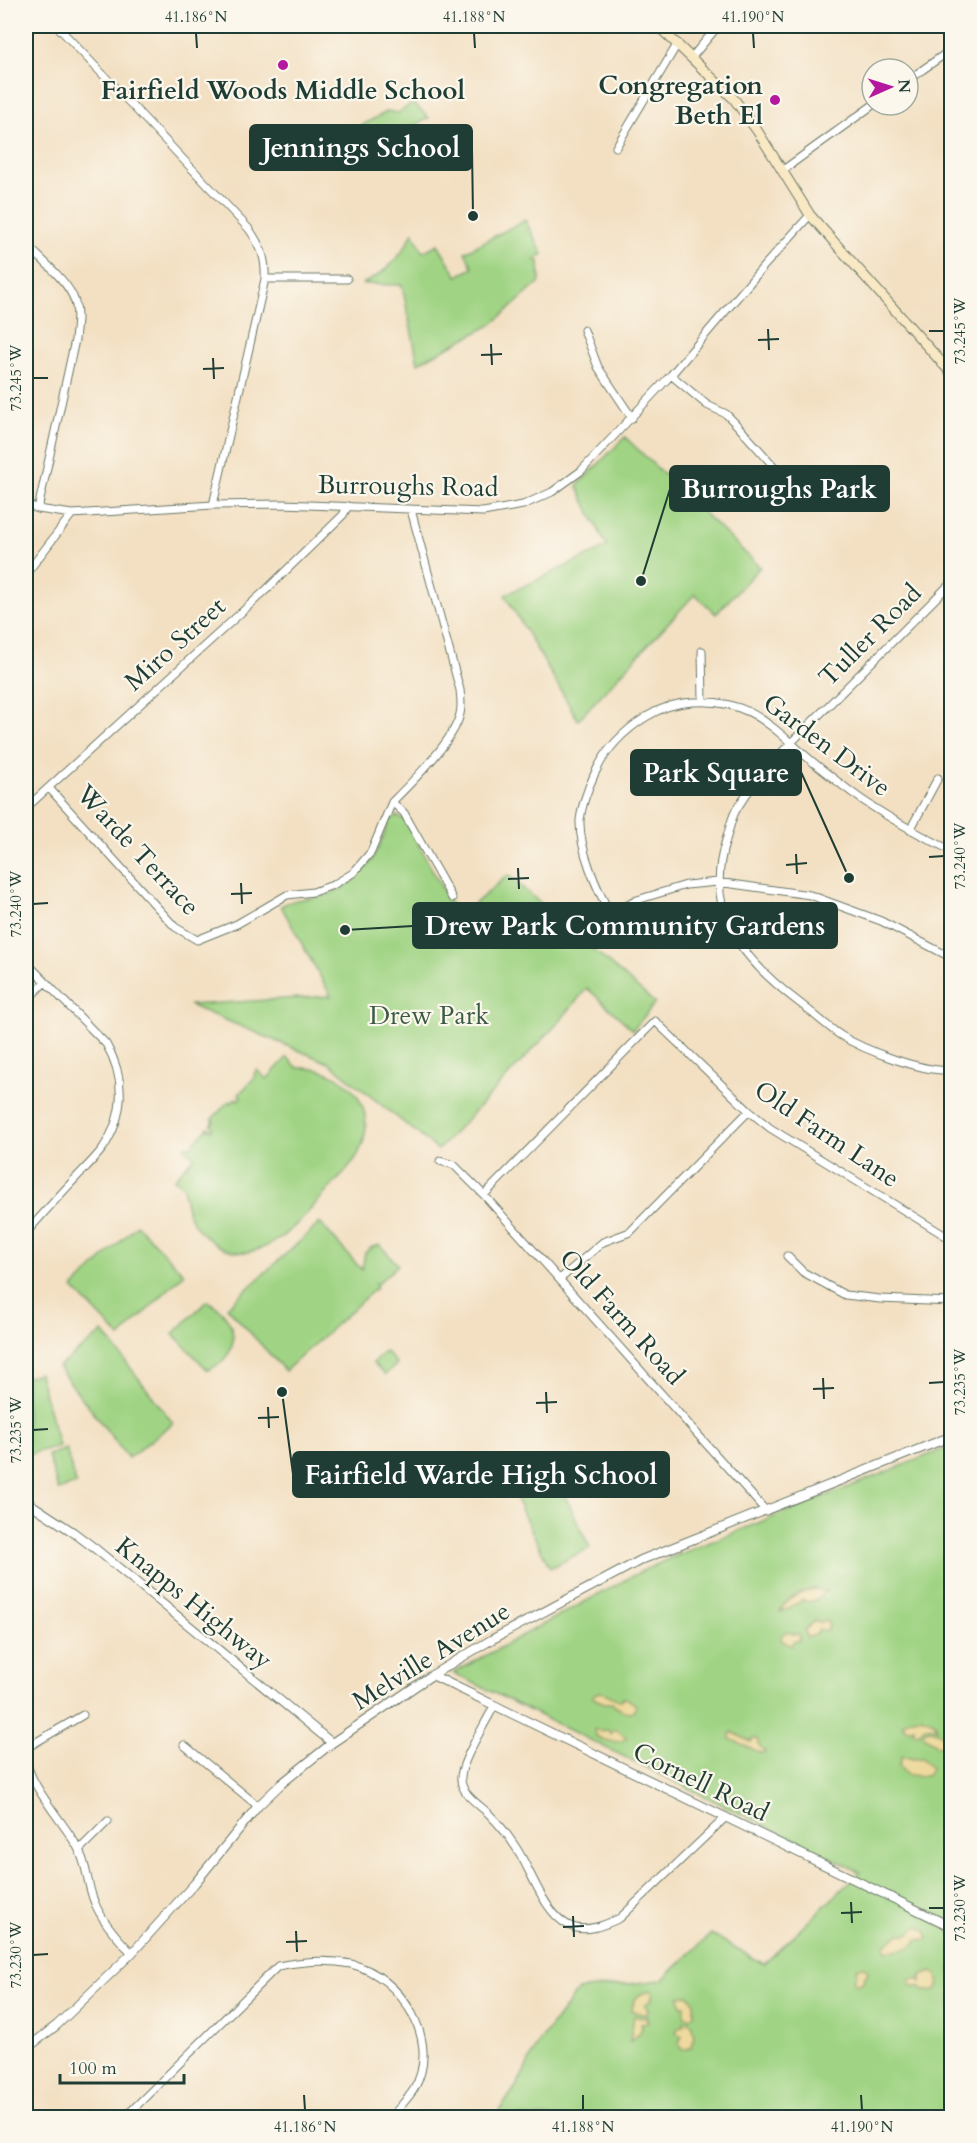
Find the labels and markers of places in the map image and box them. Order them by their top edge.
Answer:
marker: Fairfield Woods Middle School [276,58,290,72]
place label: Congregation Beth El [598,68,763,133]
place label: Fairfield Woods Middle School [101,73,466,108]
marker: Congregation Beth El [768,93,782,107]
callout: Jennings School [250,125,472,170]
callout: Burroughs Park [670,466,889,511]
callout: Park Square [631,750,801,795]
callout: Drew Park Community Gardens [413,903,837,948]
callout: Fairfield Warde High School [293,1452,669,1497]

